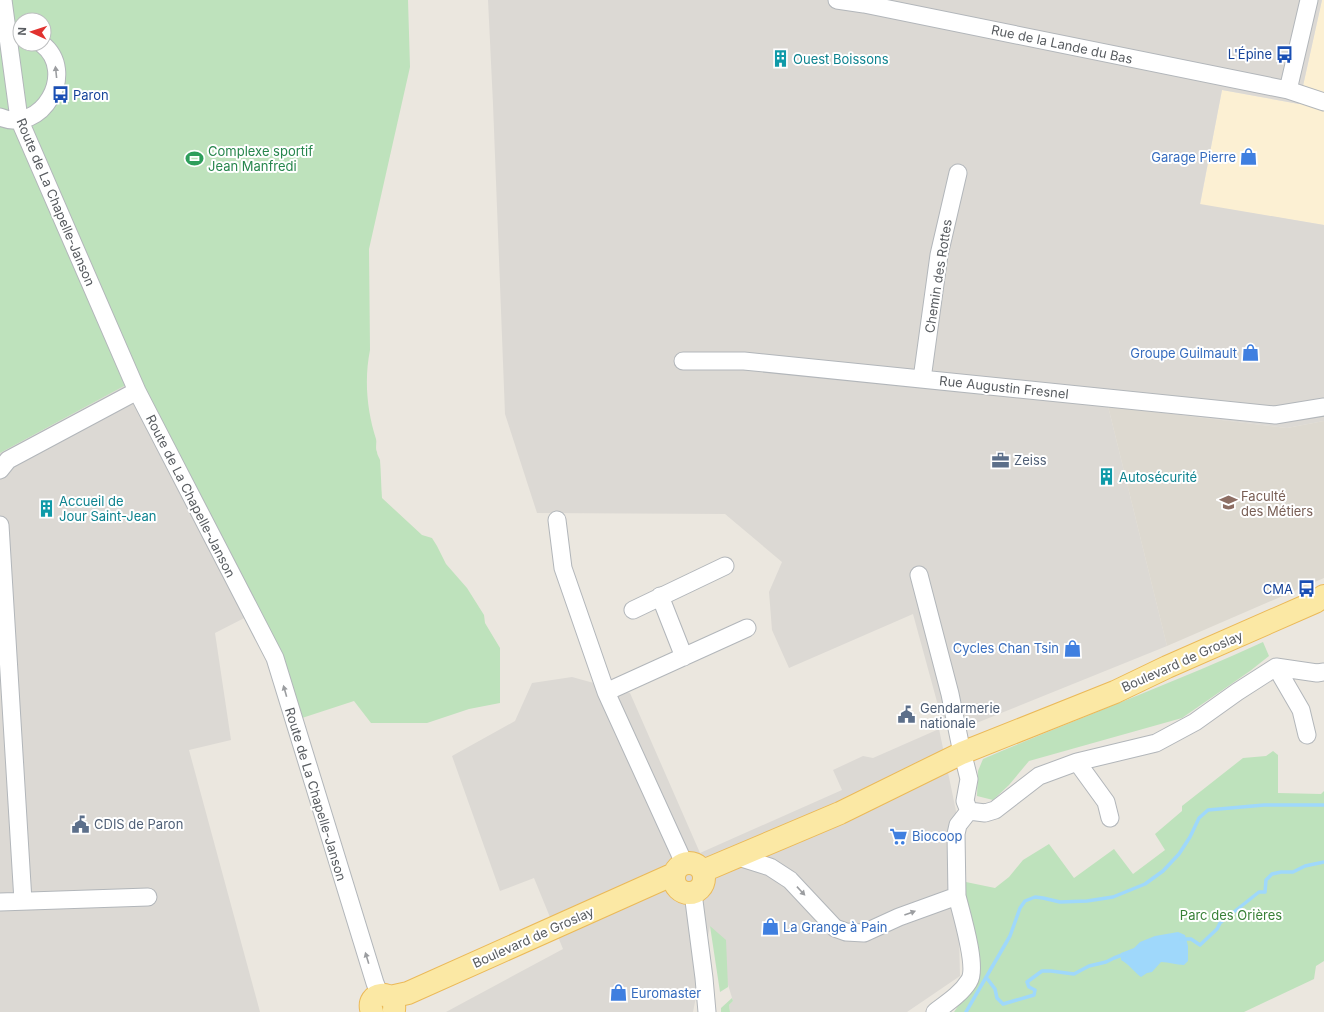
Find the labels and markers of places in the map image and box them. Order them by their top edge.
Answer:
bus stop icon: L'Épine [1275,44,1295,64]
place label: L'Épine [1228,46,1272,62]
building icon: Ouest Boissons [770,49,790,69]
place label: Ouest Boissons [793,51,889,67]
bus stop icon: Paron [50,85,70,105]
place label: Paron [73,87,109,103]
place label: Complexe sportif Jean Manfredi [208,143,313,174]
shop icon: Garage Pierre [1239,147,1259,167]
sports icon: Complexe sportif Jean Manfredi [185,148,205,168]
place label: Garage Pierre [1151,149,1236,165]
shop icon: Groupe Guilmault [1240,343,1260,363]
place label: Groupe Guilmault [1130,345,1237,361]
office icon: Zeiss [991,450,1011,470]
place label: Zeiss [1014,452,1047,468]
building icon: Autosécurité [1096,467,1116,487]
place label: Autosécurité [1119,469,1197,485]
place label: Faculté des Métiers [1241,488,1313,519]
place label: Accueil de Jour Saint-Jean [59,493,156,524]
school or university icon: Faculté des Métiers [1218,493,1238,513]
building icon: Accueil de Jour Saint-Jean [36,498,56,518]
bus stop icon: CMA [1296,579,1316,599]
place label: CMA [1263,581,1293,597]
shop icon: Cycles Chan Tsin [1062,638,1082,658]
place label: Cycles Chan Tsin [953,640,1059,656]
place label: Gendarmerie nationale [920,700,1000,731]
public building icon: Gendarmerie nationale [897,705,917,725]
public building icon: CDIS de Paron [71,814,91,834]
place label: CDIS de Paron [94,816,183,832]
supermarket icon: Biocoop [889,826,909,846]
place label: Biocoop [912,828,962,844]
shop icon: La Grange à Pain [760,917,780,937]
place label: La Grange à Pain [783,919,887,935]
shop icon: Euromaster [608,983,628,1003]
place label: Euromaster [631,985,701,1001]

